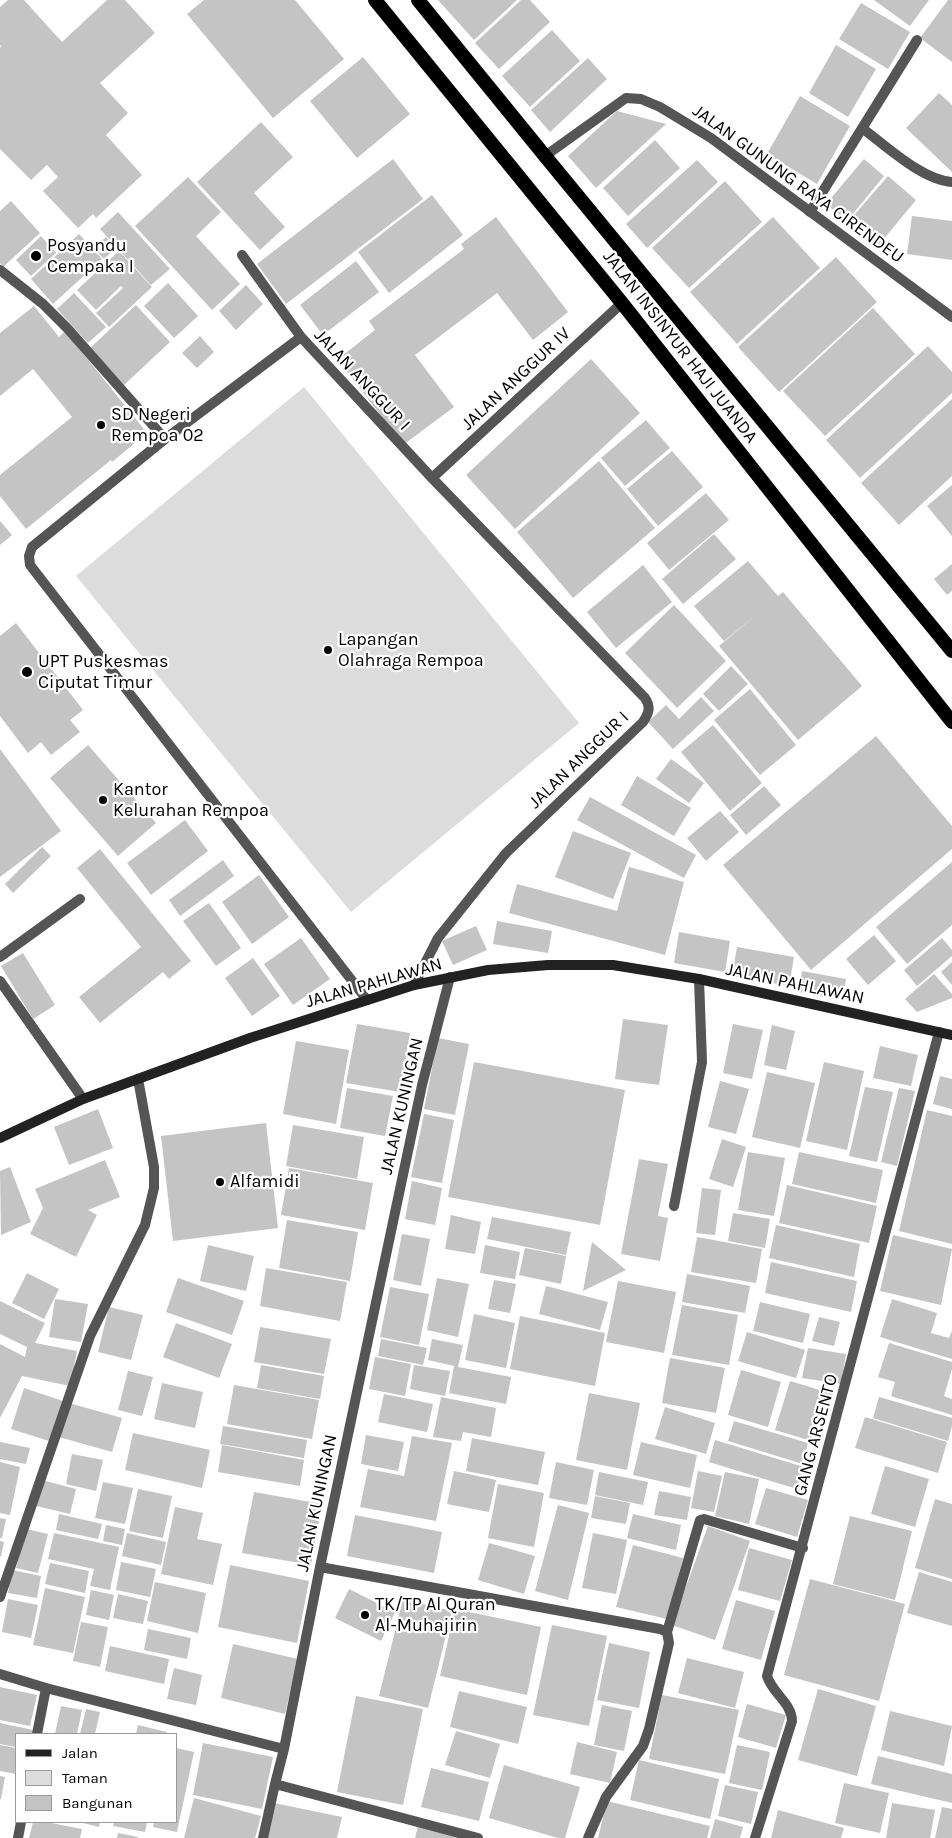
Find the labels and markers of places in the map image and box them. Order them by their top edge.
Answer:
place label: Posyandu Cempaka I [47,235,134,278]
marker: Posyandu Cempaka I [29,249,43,263]
place label: SD Negeri Rempoa 02 [111,404,204,446]
marker: SD Negeri Rempoa 02 [95,419,107,431]
place label: Lapangan Olahraga Rempoa [338,629,484,672]
marker: Lapangan Olahraga Rempoa [322,644,334,656]
place label: UPT Puskesmas Ciputat Timur [38,651,168,694]
marker: UPT Puskesmas Ciputat Timur [20,665,34,679]
place label: Kantor Kelurahan Rempoa [113,779,269,822]
marker: Kantor Kelurahan Rempoa [97,794,109,806]
place label: Alfamidi [230,1171,300,1193]
marker: Alfamidi [214,1176,226,1188]
place label: TK/TP Al Quran Al-Muhajirin [375,1594,496,1636]
marker: TK/TP Al Quran Al-Muhajirin [359,1609,371,1621]

